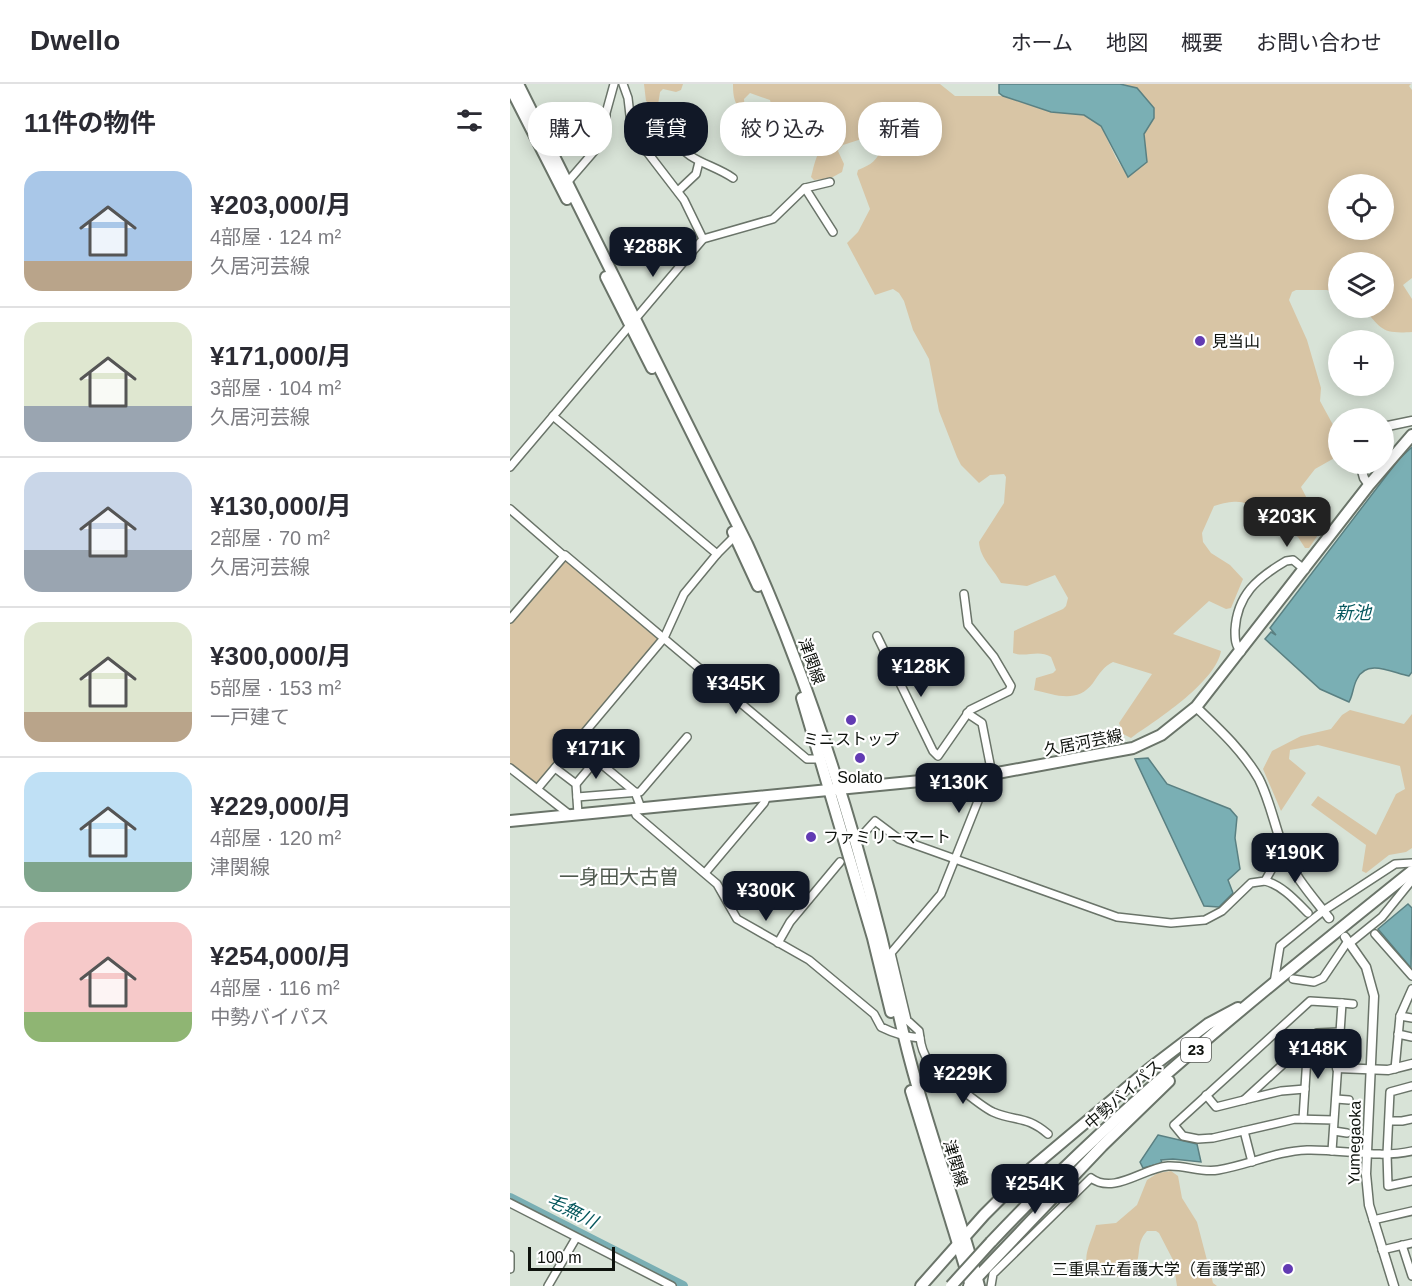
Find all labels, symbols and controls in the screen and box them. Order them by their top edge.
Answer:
text: Dwello [30,25,120,56]
text: ホーム [1011,31,1073,54]
text: 地図 [1106,31,1148,54]
text: 概要 [1181,31,1223,54]
text: お問い合わせ [1256,31,1382,54]
chip: 購入 [528,102,612,156]
chip: 賃貸 [624,102,708,156]
chip: 絞り込み [720,102,846,156]
chip: 新着 [858,102,942,156]
icon: filters [453,104,486,137]
text: 11件の物件 [24,108,156,138]
map controls [1328,174,1394,474]
button: locate [1328,174,1394,240]
text: ¥203,000/月 [210,190,352,220]
icon: home [72,195,144,267]
text: 4部屋 · 124 m² [210,226,341,248]
pin: ¥288K [611,227,695,278]
text: ¥288K [624,235,682,257]
button: layers [1328,252,1394,318]
text: 久居河芸線 [210,255,310,277]
button: + [1328,330,1394,396]
place label: 見当山 [1212,333,1260,350]
marker: 見当山 [1193,334,1207,348]
text: ¥171,000/月 [210,341,352,371]
icon: home [72,346,144,418]
text: 3部屋 · 104 m² [210,377,341,399]
text: 久居河芸線 [210,406,310,428]
button: − [1328,408,1394,474]
text: ¥130,000/月 [210,491,352,521]
icon: home [72,496,144,568]
pin: ¥203K [1245,497,1329,548]
text: ¥203K [1258,505,1316,527]
text: 2部屋 · 70 m² [210,527,330,549]
text: 久居河芸線 [210,556,310,578]
water label: 新池 [1335,603,1373,623]
street label: 津関線 [795,636,828,687]
text: ¥300,000/月 [210,641,352,671]
icon: home [72,646,144,718]
pin: ¥128K [879,647,963,698]
text: ¥128K [892,655,950,677]
pin: ¥345K [694,664,778,715]
text: ¥345K [707,672,765,694]
text: 5部屋 · 153 m² [210,677,341,699]
text: 一戸建て [210,706,290,728]
marker: ミニストップ [844,713,858,727]
street label: 久居河芸線 [1042,727,1124,758]
pin: ¥171K [554,729,638,780]
place label: ミニストップ [803,731,899,748]
text: ¥171K [567,737,625,759]
marker: Solato [853,751,867,765]
pin: ¥130K [917,763,1001,814]
place label: Solato [837,769,883,786]
text: ¥130K [930,771,988,793]
text: ¥229,000/月 [210,791,352,821]
icon: home [72,796,144,868]
text: 4部屋 · 120 m² [210,827,341,849]
place label: ファミリーマート [823,829,951,846]
marker: ファミリーマート [804,830,818,844]
pin: ¥190K [1253,833,1337,884]
text: ¥190K [1266,841,1324,863]
text: 津関線 [210,856,270,878]
district label: 一身田大古曽 [559,866,679,888]
pin: ¥300K [724,871,808,922]
text: ¥300K [737,879,795,901]
text: ¥254,000/月 [210,941,352,971]
icon: home [72,946,144,1018]
text: 4部屋 · 116 m² [210,977,340,999]
text: 中勢バイパス [210,1006,330,1028]
pin: ¥148K [1276,1029,1360,1080]
text: ¥148K [1289,1037,1347,1059]
road number: 23 [1181,1038,1211,1062]
pin: ¥229K [921,1054,1005,1105]
street label: 中勢バイパス [1082,1057,1165,1132]
text: ¥229K [934,1062,992,1084]
street label: Yumegaoka [1345,1101,1364,1185]
street label: 津関線 [940,1138,971,1189]
pin: ¥254K [993,1164,1077,1215]
text: ¥254K [1006,1172,1064,1194]
water label: 毛無川 [543,1190,602,1233]
scale bar [528,1244,615,1272]
text: 100 m [537,1249,581,1266]
place label: 三重県立看護大学（看護学部） [1052,1261,1276,1278]
marker: 三重県立看護大学（看護学部） [1281,1262,1295,1276]

